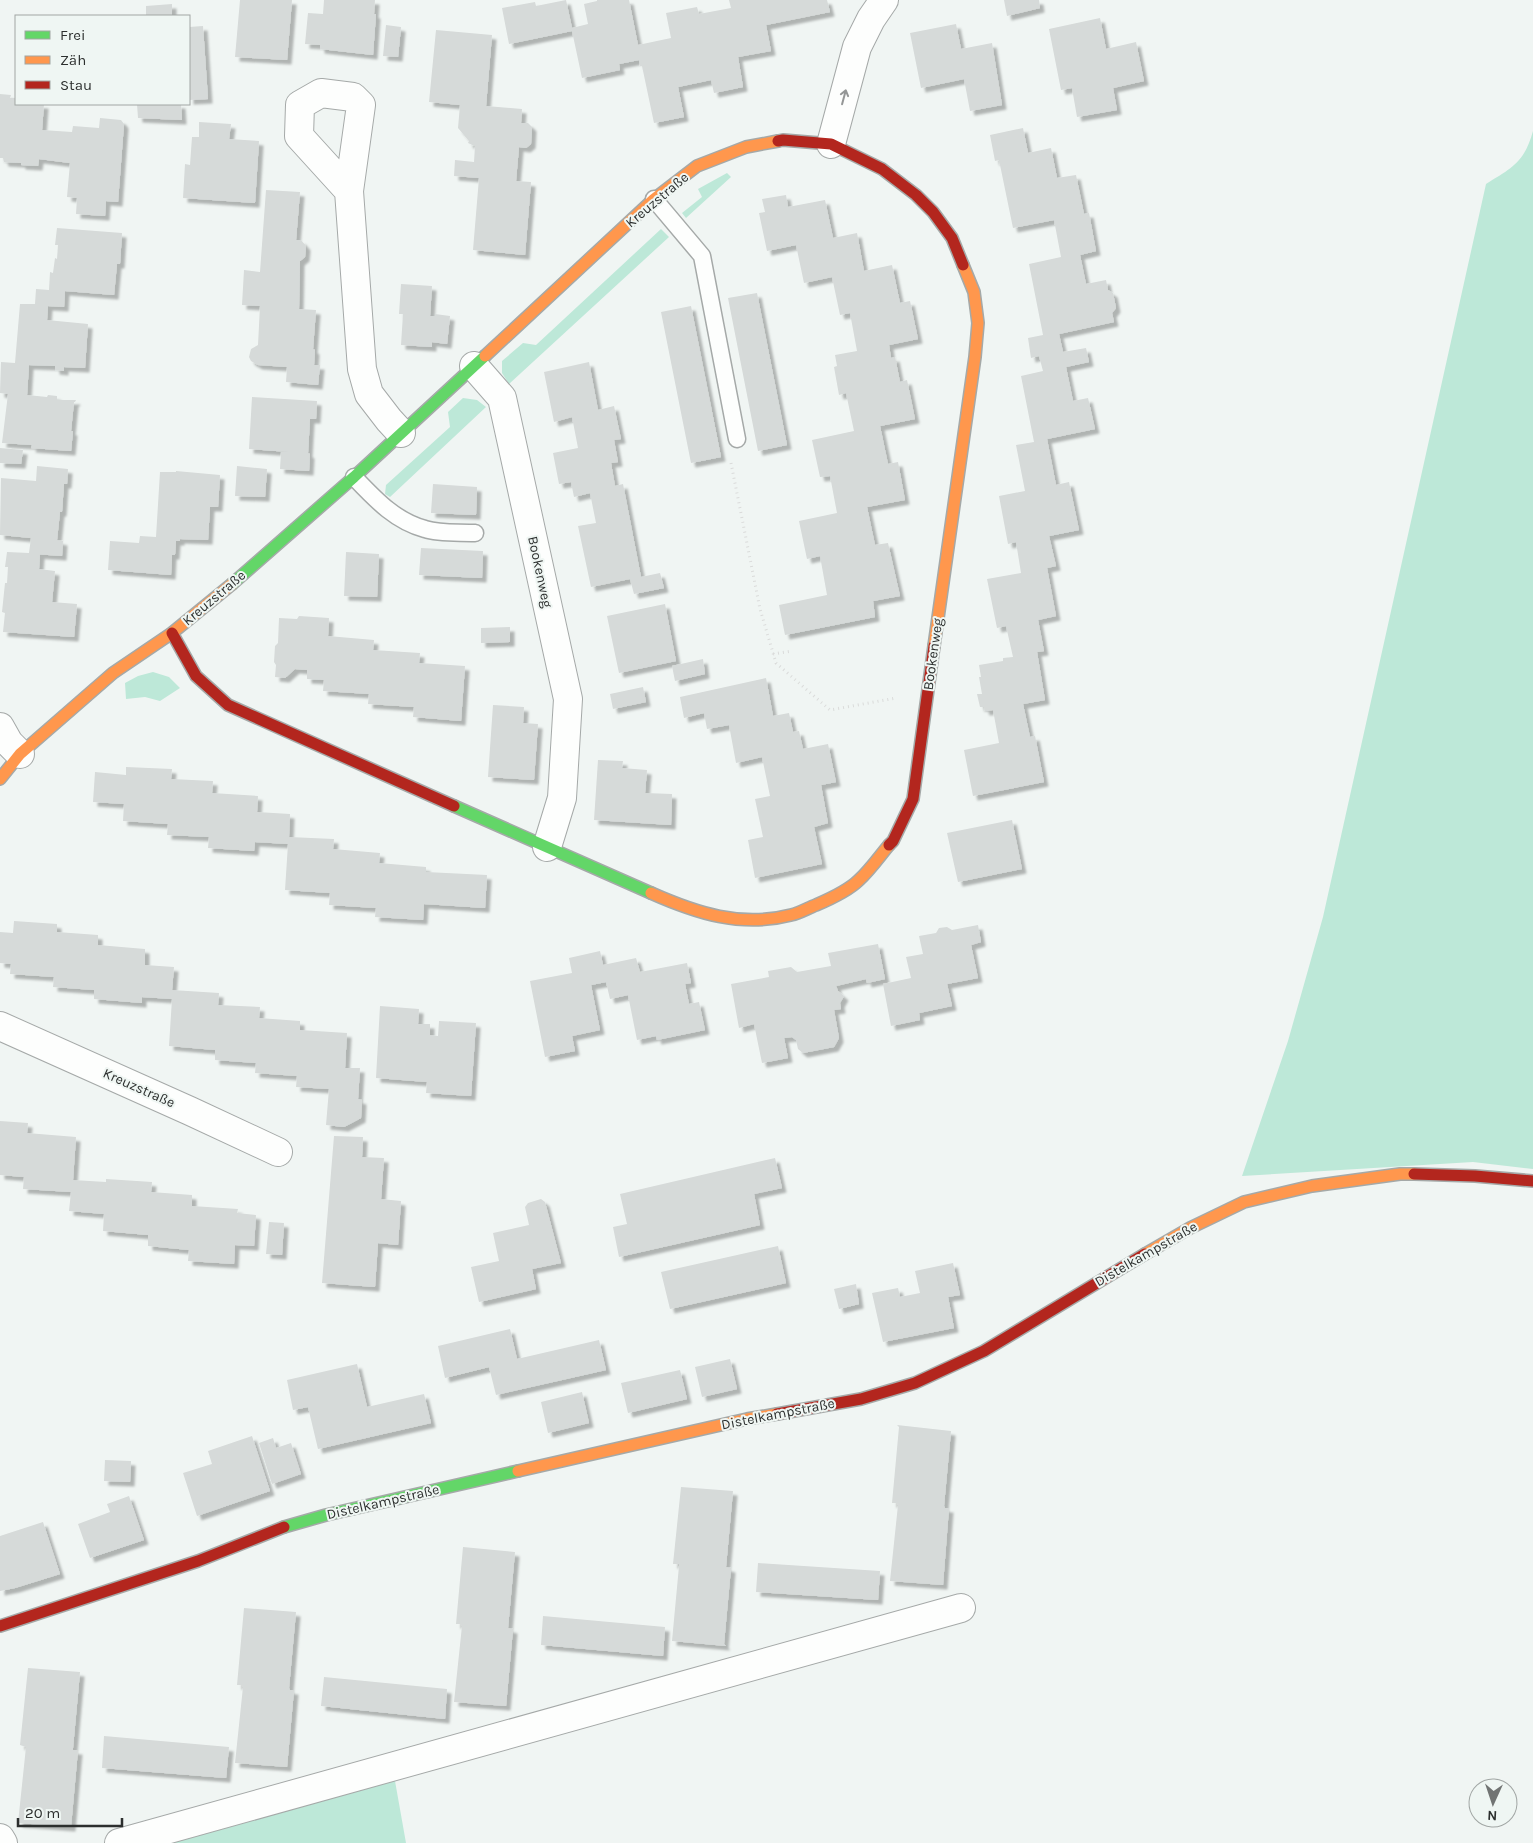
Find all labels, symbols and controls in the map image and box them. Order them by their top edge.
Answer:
legend [15,15,190,105]
text: Frei [60,26,85,44]
text: Zäh [60,51,86,69]
text: Stau [60,76,92,94]
one-way arrow [839,89,849,105]
street label: Kreuzstraße [622,169,692,231]
street label: Bookenweg [524,535,556,609]
street label: Kreuzstraße [179,567,249,629]
street label: Bookenweg [920,617,946,691]
street label: Kreuzstraße [100,1065,178,1111]
street label: Distelkampstraße [1092,1218,1200,1290]
street label: Distelkampstraße [720,1395,836,1433]
street label: Distelkampstraße [325,1481,441,1523]
north arrow [1468,1778,1518,1828]
scale bar [18,1796,121,1828]
text: 20 m [25,1804,60,1822]
text: N [1487,1807,1498,1824]

